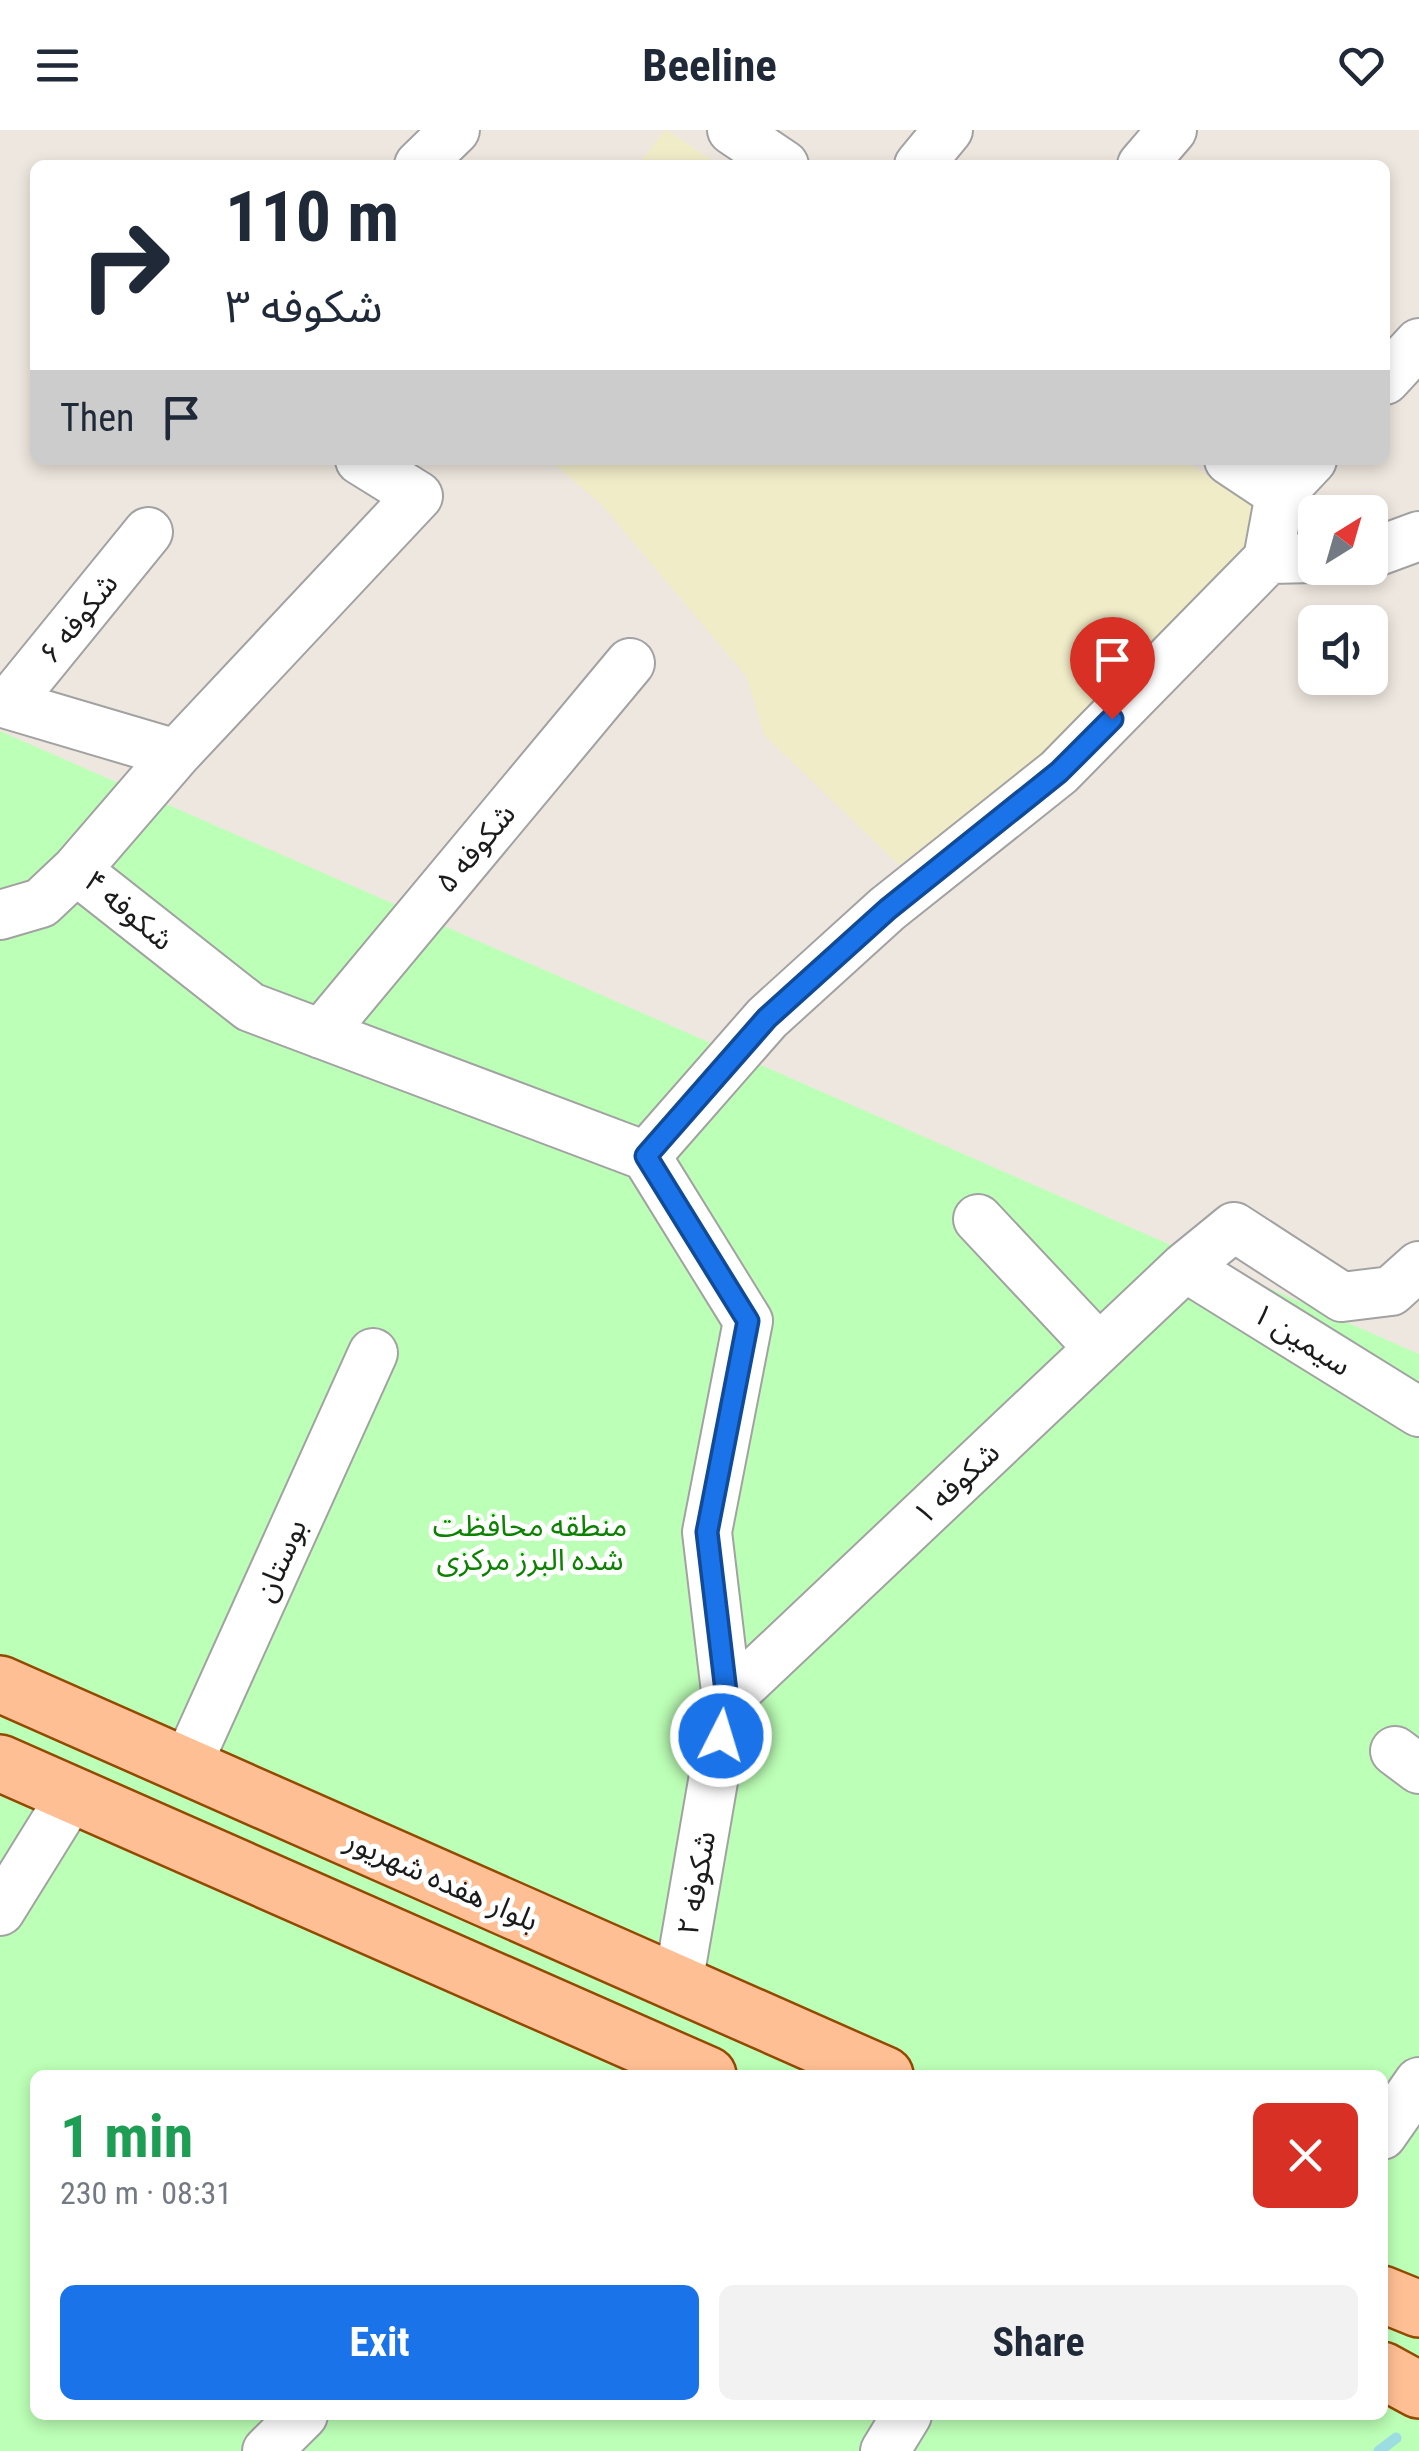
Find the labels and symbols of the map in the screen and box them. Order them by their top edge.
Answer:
north arrow [1298,495,1388,585]
street label: شکوفه ۶ [31,566,125,670]
pin [1070,617,1155,720]
street label: شکوفه ۵ [428,797,522,899]
street label: شکوفه ۴ [78,863,180,957]
street label: سیمین ۱ [1246,1295,1358,1383]
street label: شکوفه ۱ [906,1434,1006,1532]
park label: منطقه محافظت شده البرز مرکزی [433,1508,627,1577]
street label: بوستان [246,1513,314,1607]
position arrow [669,1684,773,1788]
street label: بلوار هفده شهریور [339,1821,544,1938]
street label: شکوفه ۲ [670,1828,722,1938]

